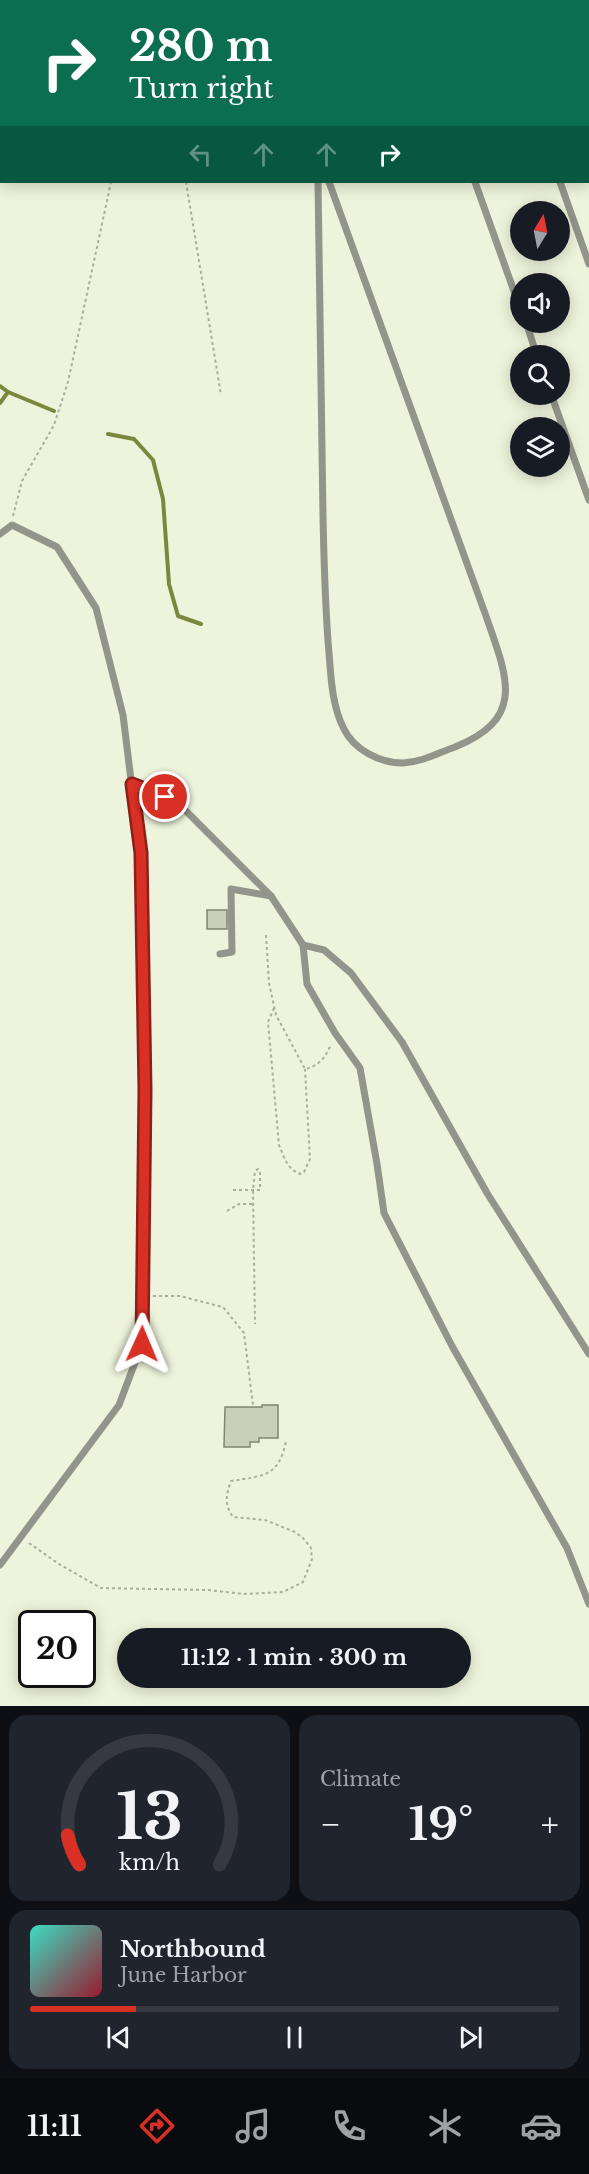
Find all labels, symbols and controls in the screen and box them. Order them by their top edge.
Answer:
text: 280 m [129,20,272,72]
icon: right [30,24,108,102]
text: Turn right [129,72,273,105]
icon: left [184,138,217,171]
icon: ahead [247,138,280,171]
icon: ahead [310,138,343,171]
icon: right [373,138,406,171]
north arrow [510,201,570,261]
map controls [510,201,570,477]
button: sound [510,273,570,333]
button: search [510,345,570,405]
button: layers [510,417,570,477]
pin [139,771,190,822]
icon: arrive [148,780,181,813]
position arrow [110,1312,174,1376]
speed limit sign: 20 [18,1610,96,1688]
text: 11:12 · 1 min · 300 m [181,1644,407,1671]
text: Climate [320,1767,401,1791]
text: 13 [116,1778,183,1856]
text: 19° [408,1796,473,1852]
text: − [320,1804,341,1845]
text: + [541,1804,559,1845]
text: km/h [119,1849,180,1876]
text: Northbound [120,1936,266,1963]
text: June Harbor [120,1963,247,1987]
icon: previous [102,2021,135,2054]
icon: pause [278,2021,311,2054]
icon: next [454,2021,487,2054]
icon: directions [136,2105,178,2147]
icon: music [232,2105,274,2147]
icon: phone [328,2105,370,2147]
icon: climate [424,2105,466,2147]
icon: car [520,2105,562,2147]
text: 11:11 [27,2110,82,2143]

